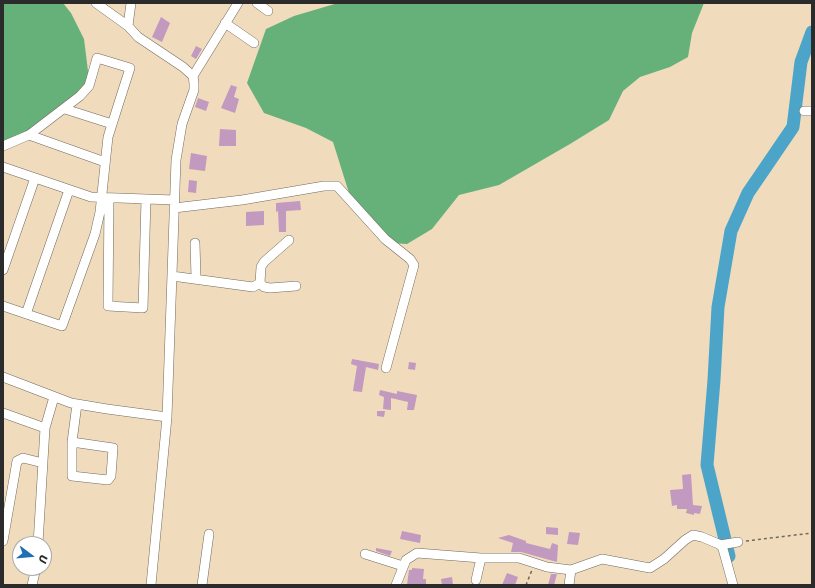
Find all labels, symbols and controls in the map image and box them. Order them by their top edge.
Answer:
north arrow [12,536,52,576]
text: U [33,553,53,565]

